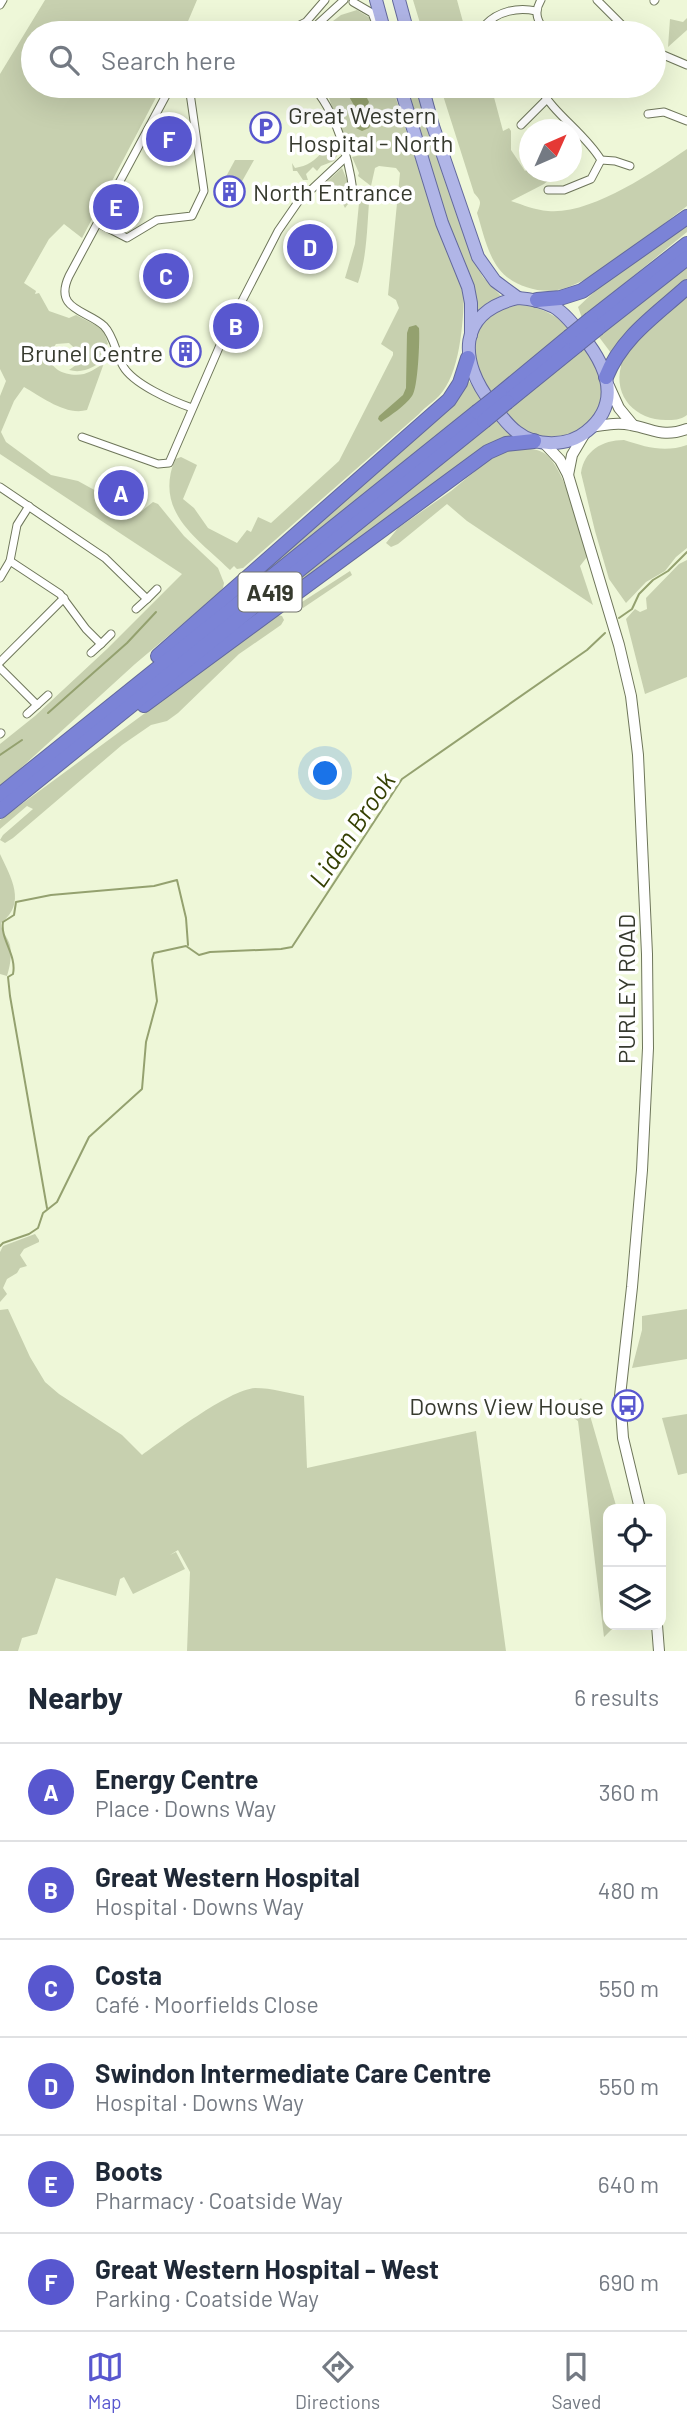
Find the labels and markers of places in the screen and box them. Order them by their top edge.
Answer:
place label: Great Western Hospital - North [288,100,453,157]
parking icon: Great Western Hospital - North [248,111,282,145]
pin: F [146,113,192,165]
building icon: North Entrance [213,174,247,208]
place label: North Entrance [253,177,413,206]
pin: E [93,181,139,233]
pin: D [287,221,333,273]
pin: C [143,250,189,302]
pin: B [213,300,259,352]
building icon: Brunel Centre [169,335,203,369]
place label: Brunel Centre [20,338,163,367]
pin: A [98,467,144,519]
bus stop icon: Downs View House [610,1388,644,1422]
place label: Downs View House [409,1391,604,1420]

